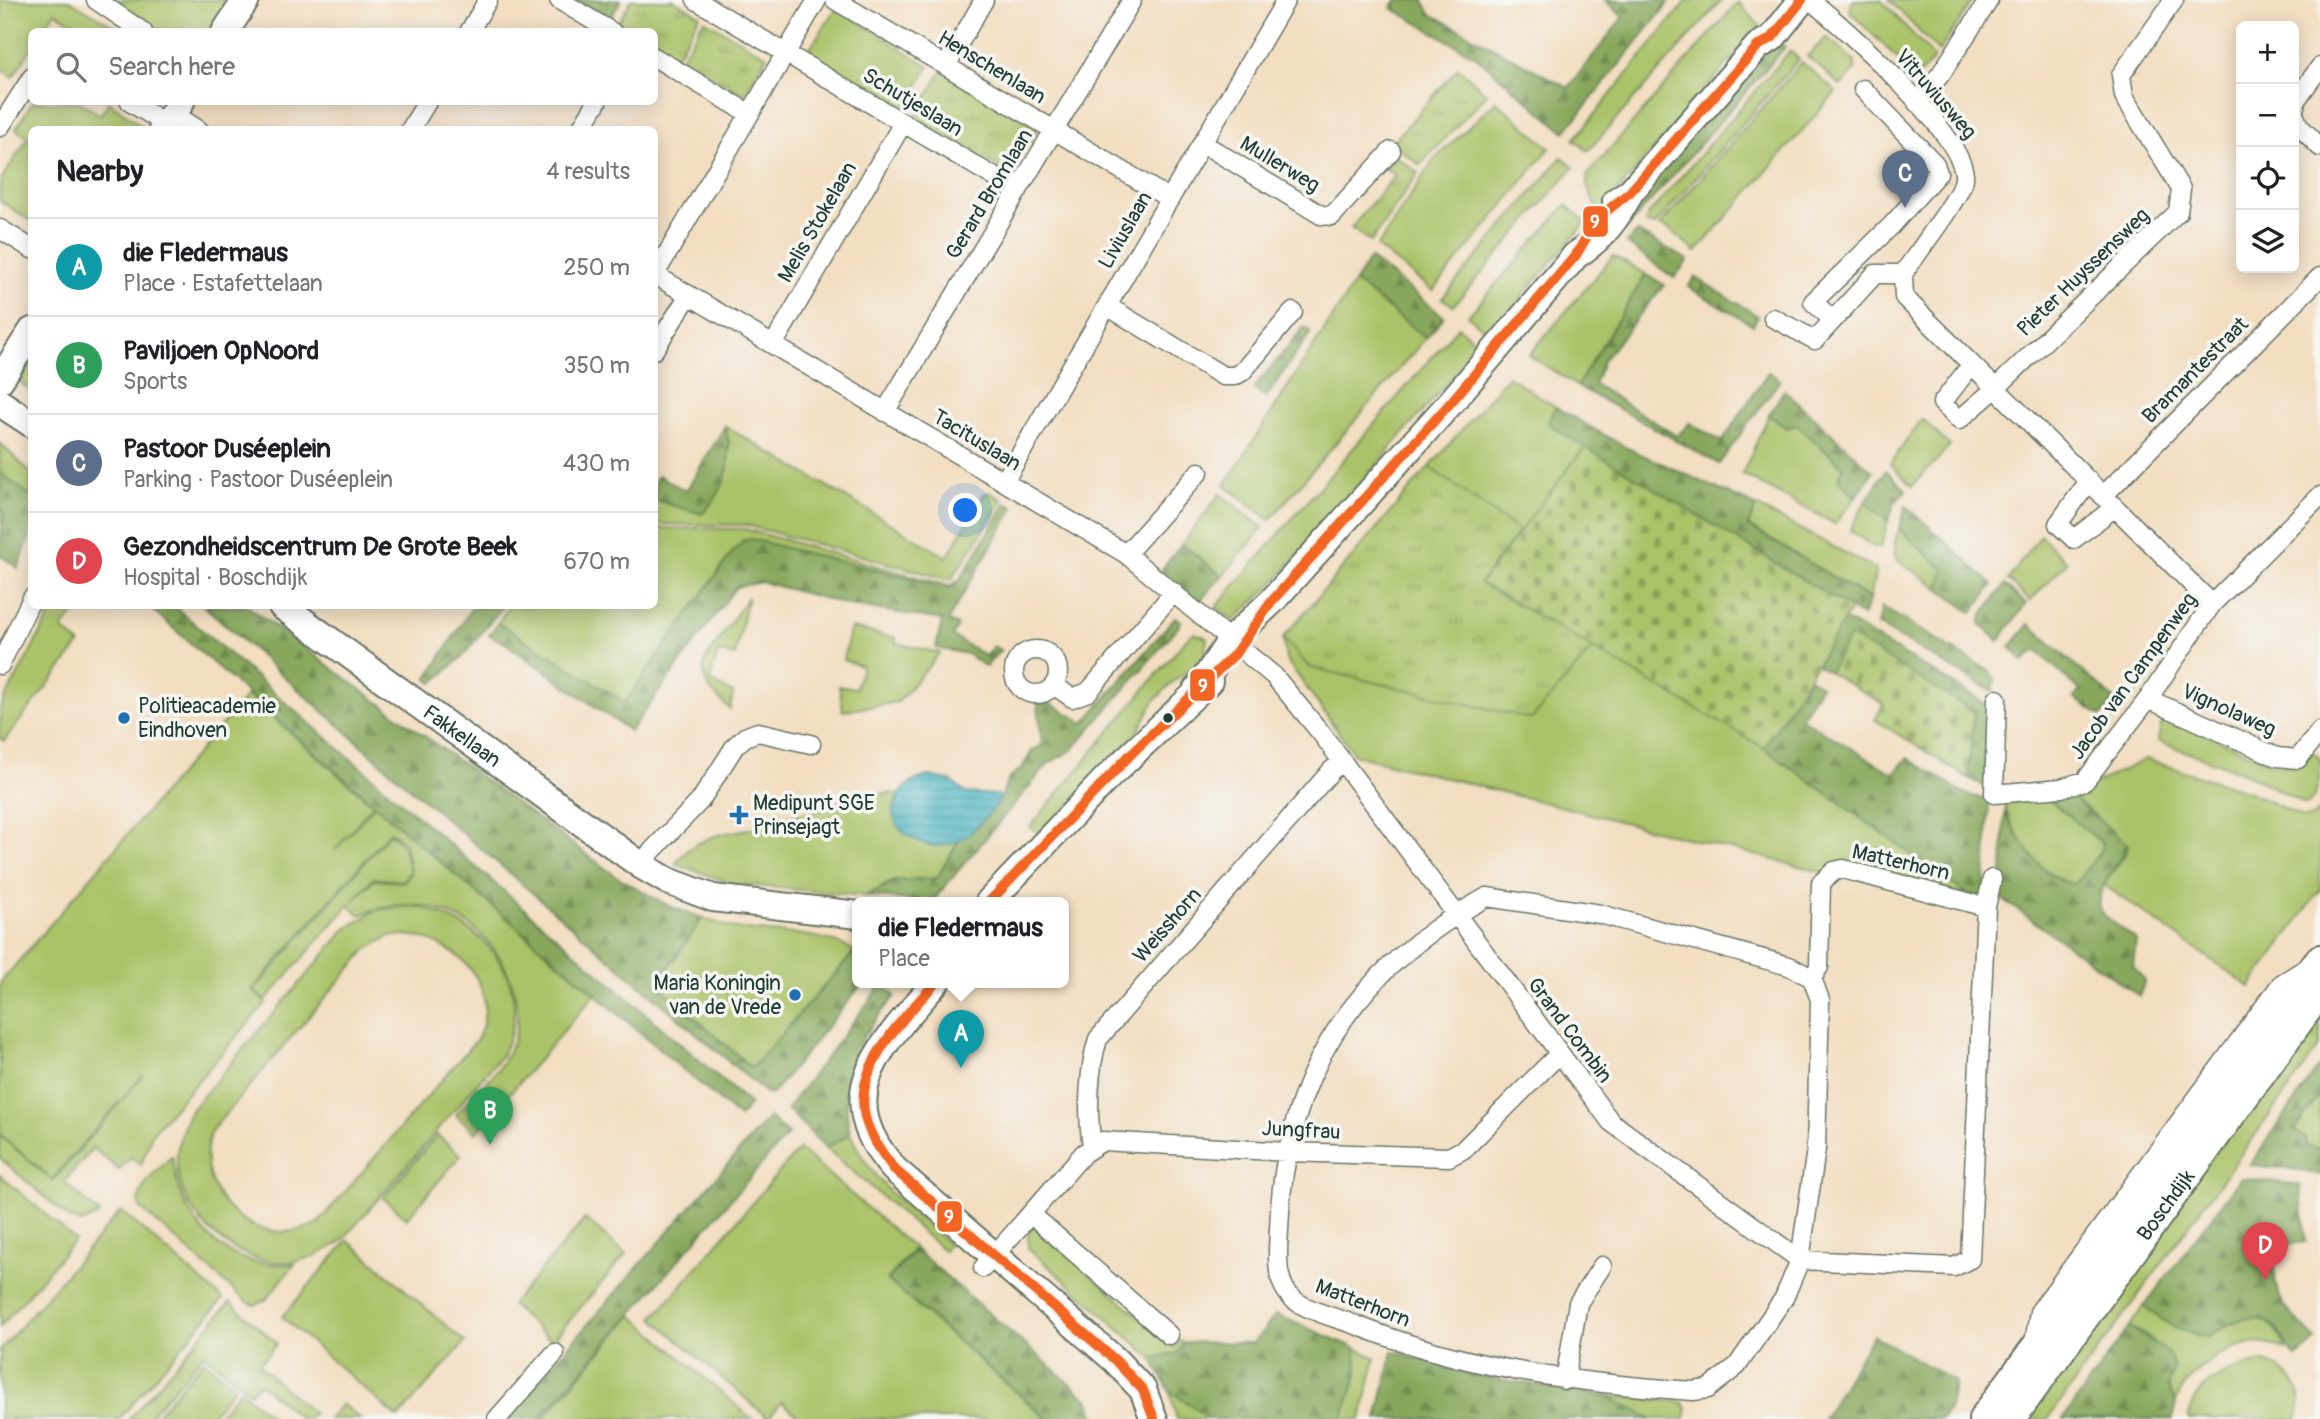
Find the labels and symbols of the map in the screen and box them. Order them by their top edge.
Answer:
street label: Henschenlaan [933,25,1051,110]
street label: Vitruviusweg [1889,44,1982,145]
street label: Schutjeslaan [858,62,968,143]
street label: Gerard Bromlaan [940,124,1039,264]
street label: Mullerweg [1235,130,1325,199]
pin: C [1882,150,1928,208]
street label: Melis Stokelaan [772,157,863,287]
street label: Liviuslaan [1092,187,1158,274]
street label: Pieter Huyssensweg [2011,202,2155,343]
line badge: 9 [1582,205,1609,238]
text: 9 [1590,210,1600,234]
street label: Bramantestraat [2136,311,2255,429]
street label: Tacituslaan [927,403,1026,477]
your location [948,493,982,527]
street label: Jacob van Campenweg [2064,588,2203,765]
line badge: 9 [1189,668,1216,702]
text: 9 [1198,674,1208,698]
street label: Vignolaweg [2177,678,2280,743]
place label: Politieacademie Eindhoven [138,693,276,744]
street label: Fakkellaan [417,699,506,774]
marker: Politieacademie Eindhoven [116,710,132,726]
unlabelled marker [1161,711,1175,725]
place label: Medipunt SGE Prinsejagt [753,790,875,841]
marker: Medipunt SGE Prinsejagt [731,807,747,823]
street label: Matterhorn [1849,838,1952,887]
street label: Weisshorn [1127,882,1208,969]
place label: Maria Koningin van de Vrede [654,970,782,1021]
street label: Grand Combin [1521,972,1618,1088]
marker: Maria Koningin van de Vrede [787,987,803,1003]
pin: A [938,1010,984,1068]
pin: B [467,1087,513,1145]
street label: Jungfrau [1261,1115,1341,1146]
street label: Boschdijk [2131,1164,2201,1246]
line badge: 9 [936,1200,963,1233]
text: 9 [944,1205,954,1229]
pin: D [2242,1222,2288,1280]
street label: Matterhorn [1312,1273,1414,1334]

